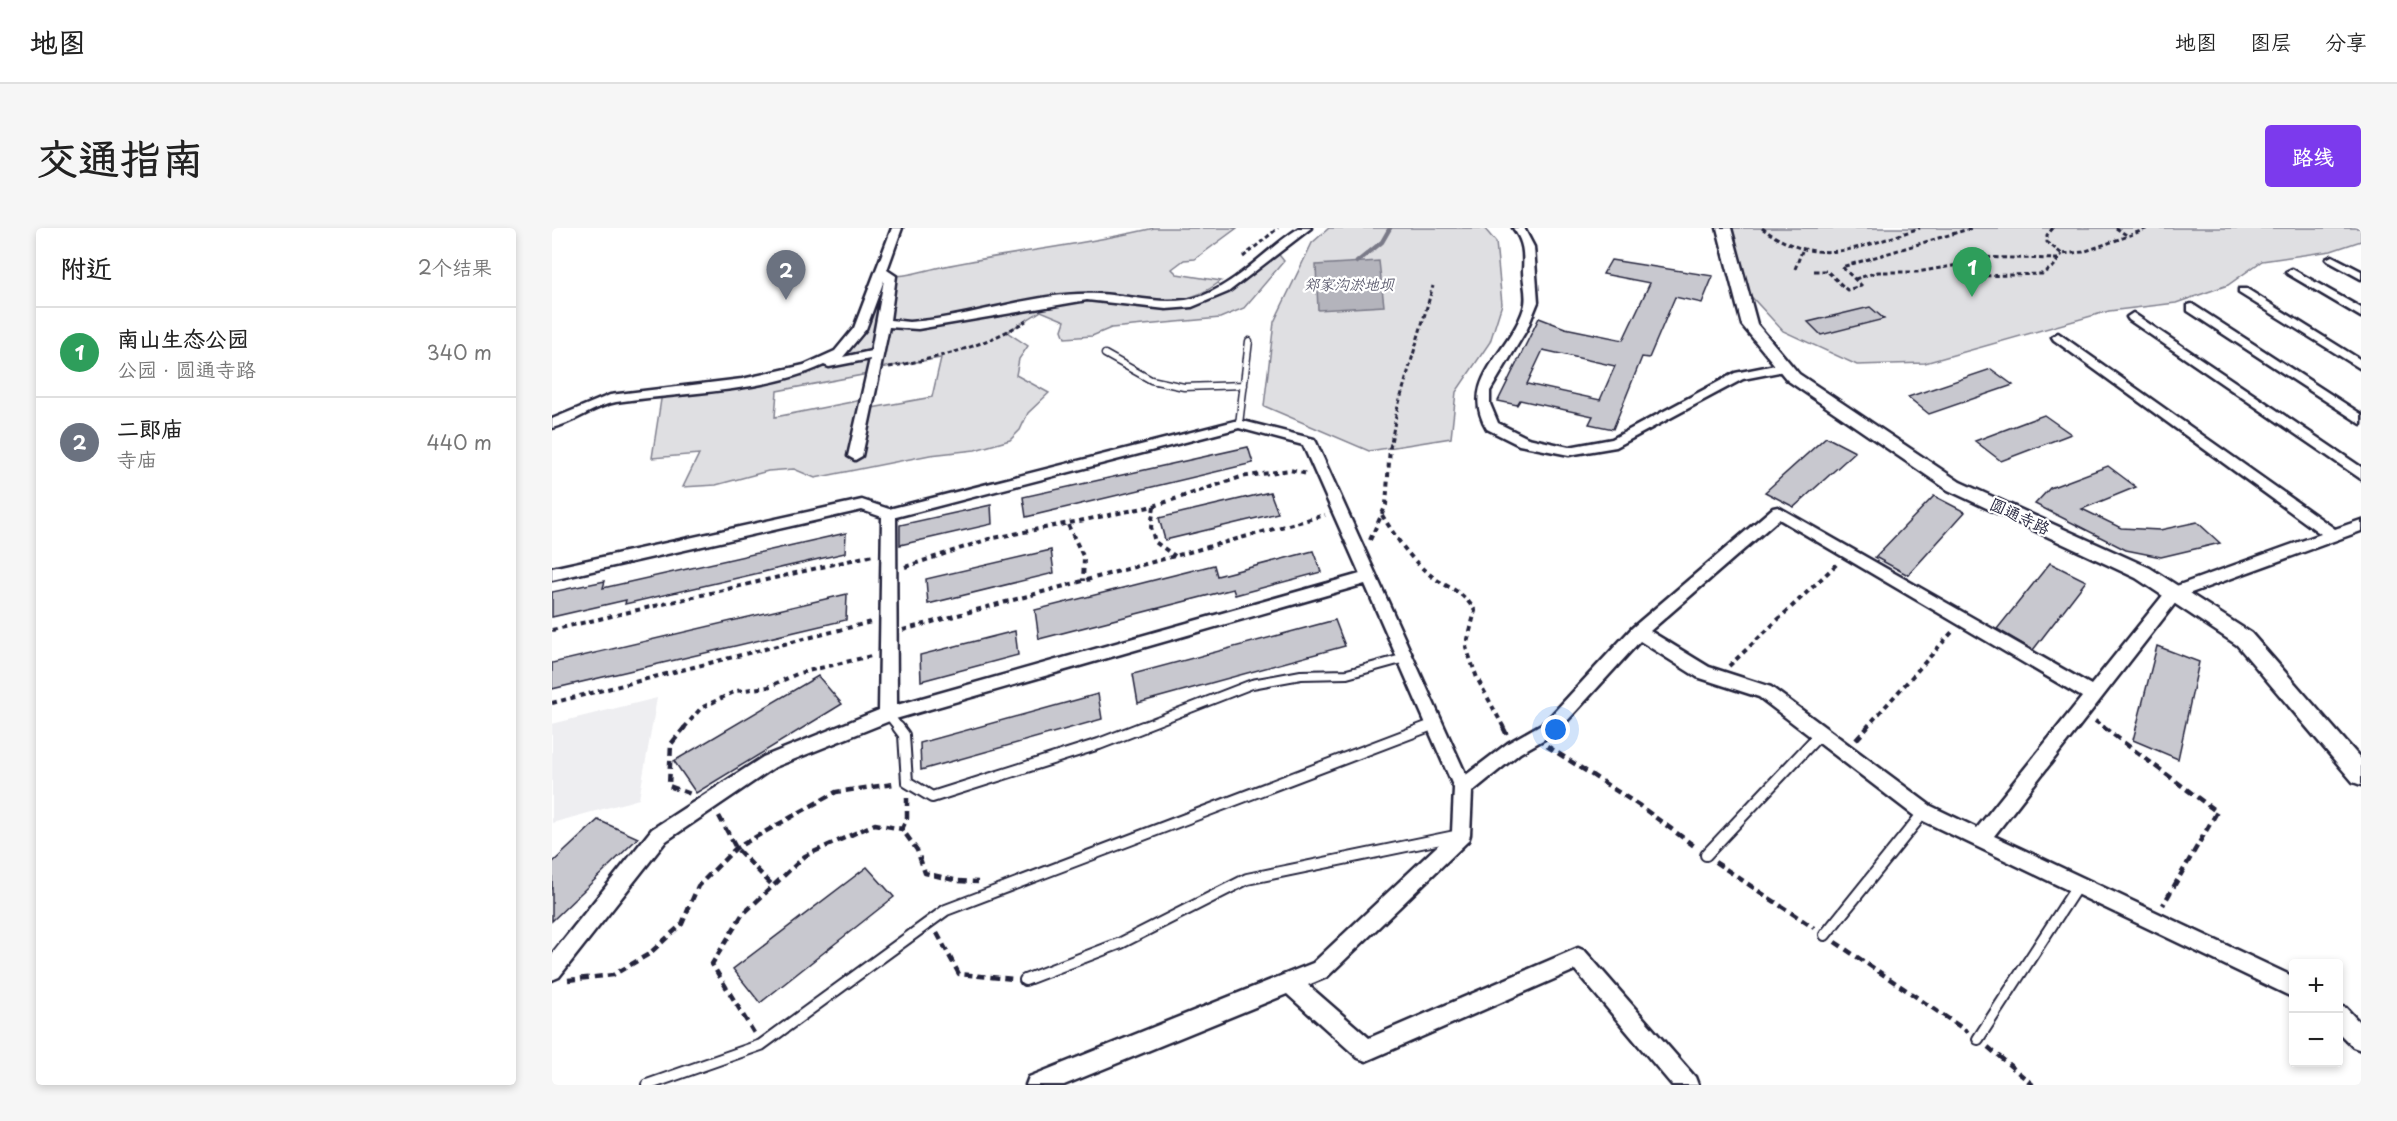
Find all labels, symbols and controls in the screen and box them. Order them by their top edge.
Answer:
text: 地图 [30,20,86,63]
text: 地图 [2175,25,2217,57]
text: 图层 [2250,25,2292,57]
text: 分享 [2325,25,2367,57]
text: 交通指南 [36,125,204,188]
button: 路线 [2265,125,2361,187]
text: 附近 [60,248,112,287]
pin: 1 [1952,248,1992,297]
pin: 2 [766,250,806,300]
text: 2个结果 [418,252,492,282]
water label: 郑家沟淤地坝 [1304,272,1395,295]
text: 南山生态公园 [117,321,249,354]
text: 1 [75,337,84,367]
text: 340 m [427,337,492,367]
text: 公园 · 圆通寺路 [117,354,256,384]
text: 二郎庙 [117,411,183,444]
text: 2 [72,427,87,457]
text: 440 m [427,427,492,457]
text: 寺庙 [117,444,157,474]
street label: 圆通寺路 [1986,491,2055,539]
your location [1541,715,1570,744]
map controls [2289,959,2343,1067]
button: + [2289,959,2343,1013]
button: − [2289,1013,2343,1067]

